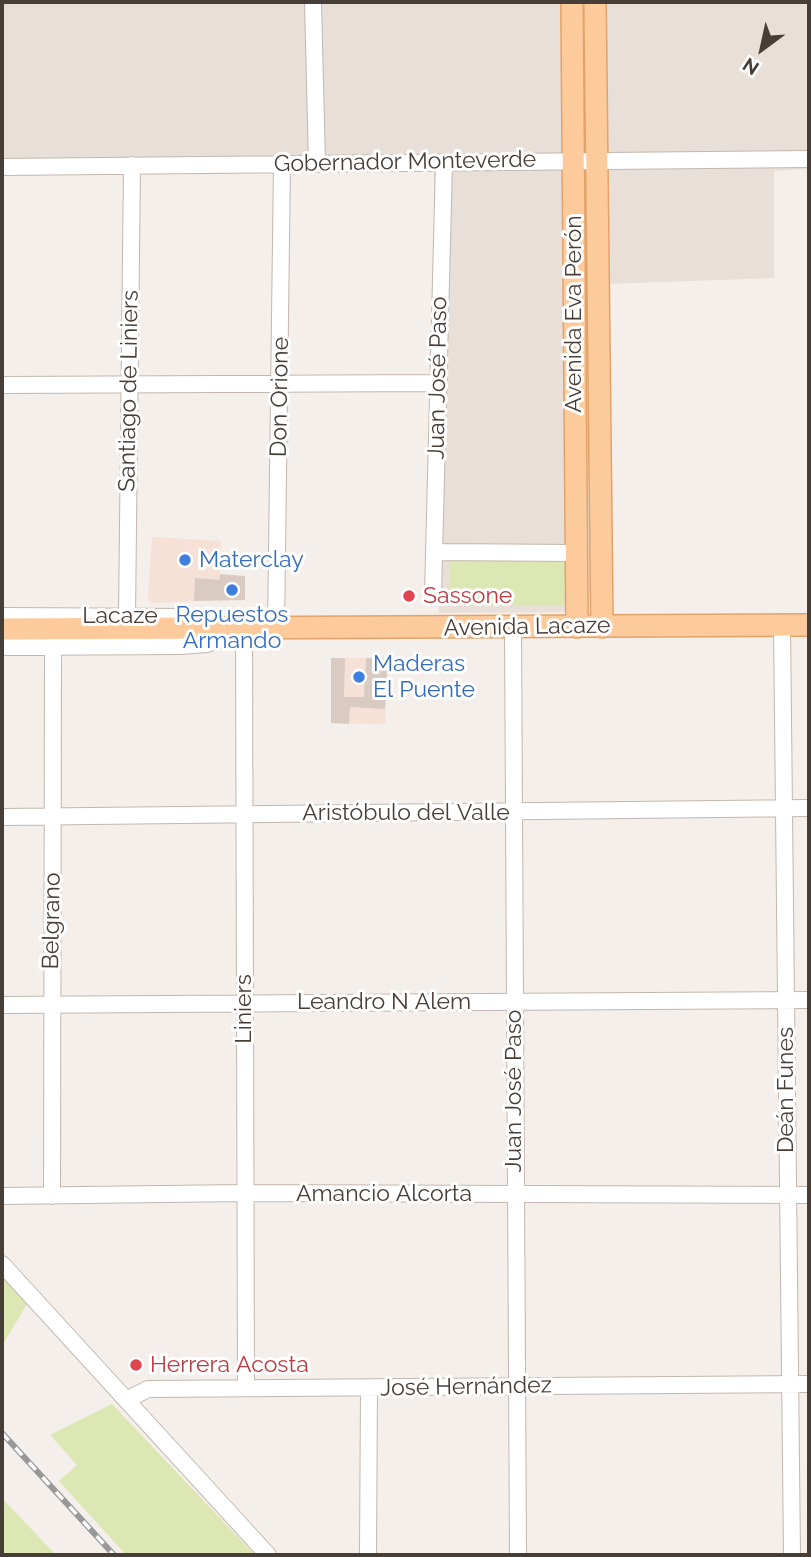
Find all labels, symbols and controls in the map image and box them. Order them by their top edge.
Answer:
north arrow [727,14,797,84]
text: N [738,53,763,80]
street label: Gobernador Monteverde [274,146,536,178]
street label: Avenida Eva Perón [560,215,588,413]
street label: Santiago de Liniers [113,290,145,492]
street label: Juan José Paso [423,296,453,460]
street label: Don Orione [265,337,295,457]
place label: Materclay [199,546,304,574]
marker: Materclay [177,552,193,568]
marker: Repuestos Armando [224,582,240,598]
place label: Sassone [423,582,512,610]
marker: Sassone [401,588,417,604]
place label: Repuestos Armando [176,601,288,655]
street label: Lacaze [82,602,158,630]
street label: Avenida Lacaze [443,612,611,642]
place label: Maderas El Puente [373,650,475,704]
marker: Maderas El Puente [351,669,367,685]
street label: Aristóbulo del Valle [302,799,510,827]
street label: Belgrano [37,872,67,970]
street label: Liniers [230,974,258,1044]
street label: Leandro N Alem [297,988,471,1016]
street label: Juan José Paso [500,1010,528,1172]
street label: Deán Funes [772,1027,800,1153]
street label: Amancio Alcorta [296,1180,472,1208]
place label: Herrera Acosta [150,1351,309,1379]
marker: Herrera Acosta [128,1357,144,1373]
street label: José Hernández [380,1372,552,1402]

